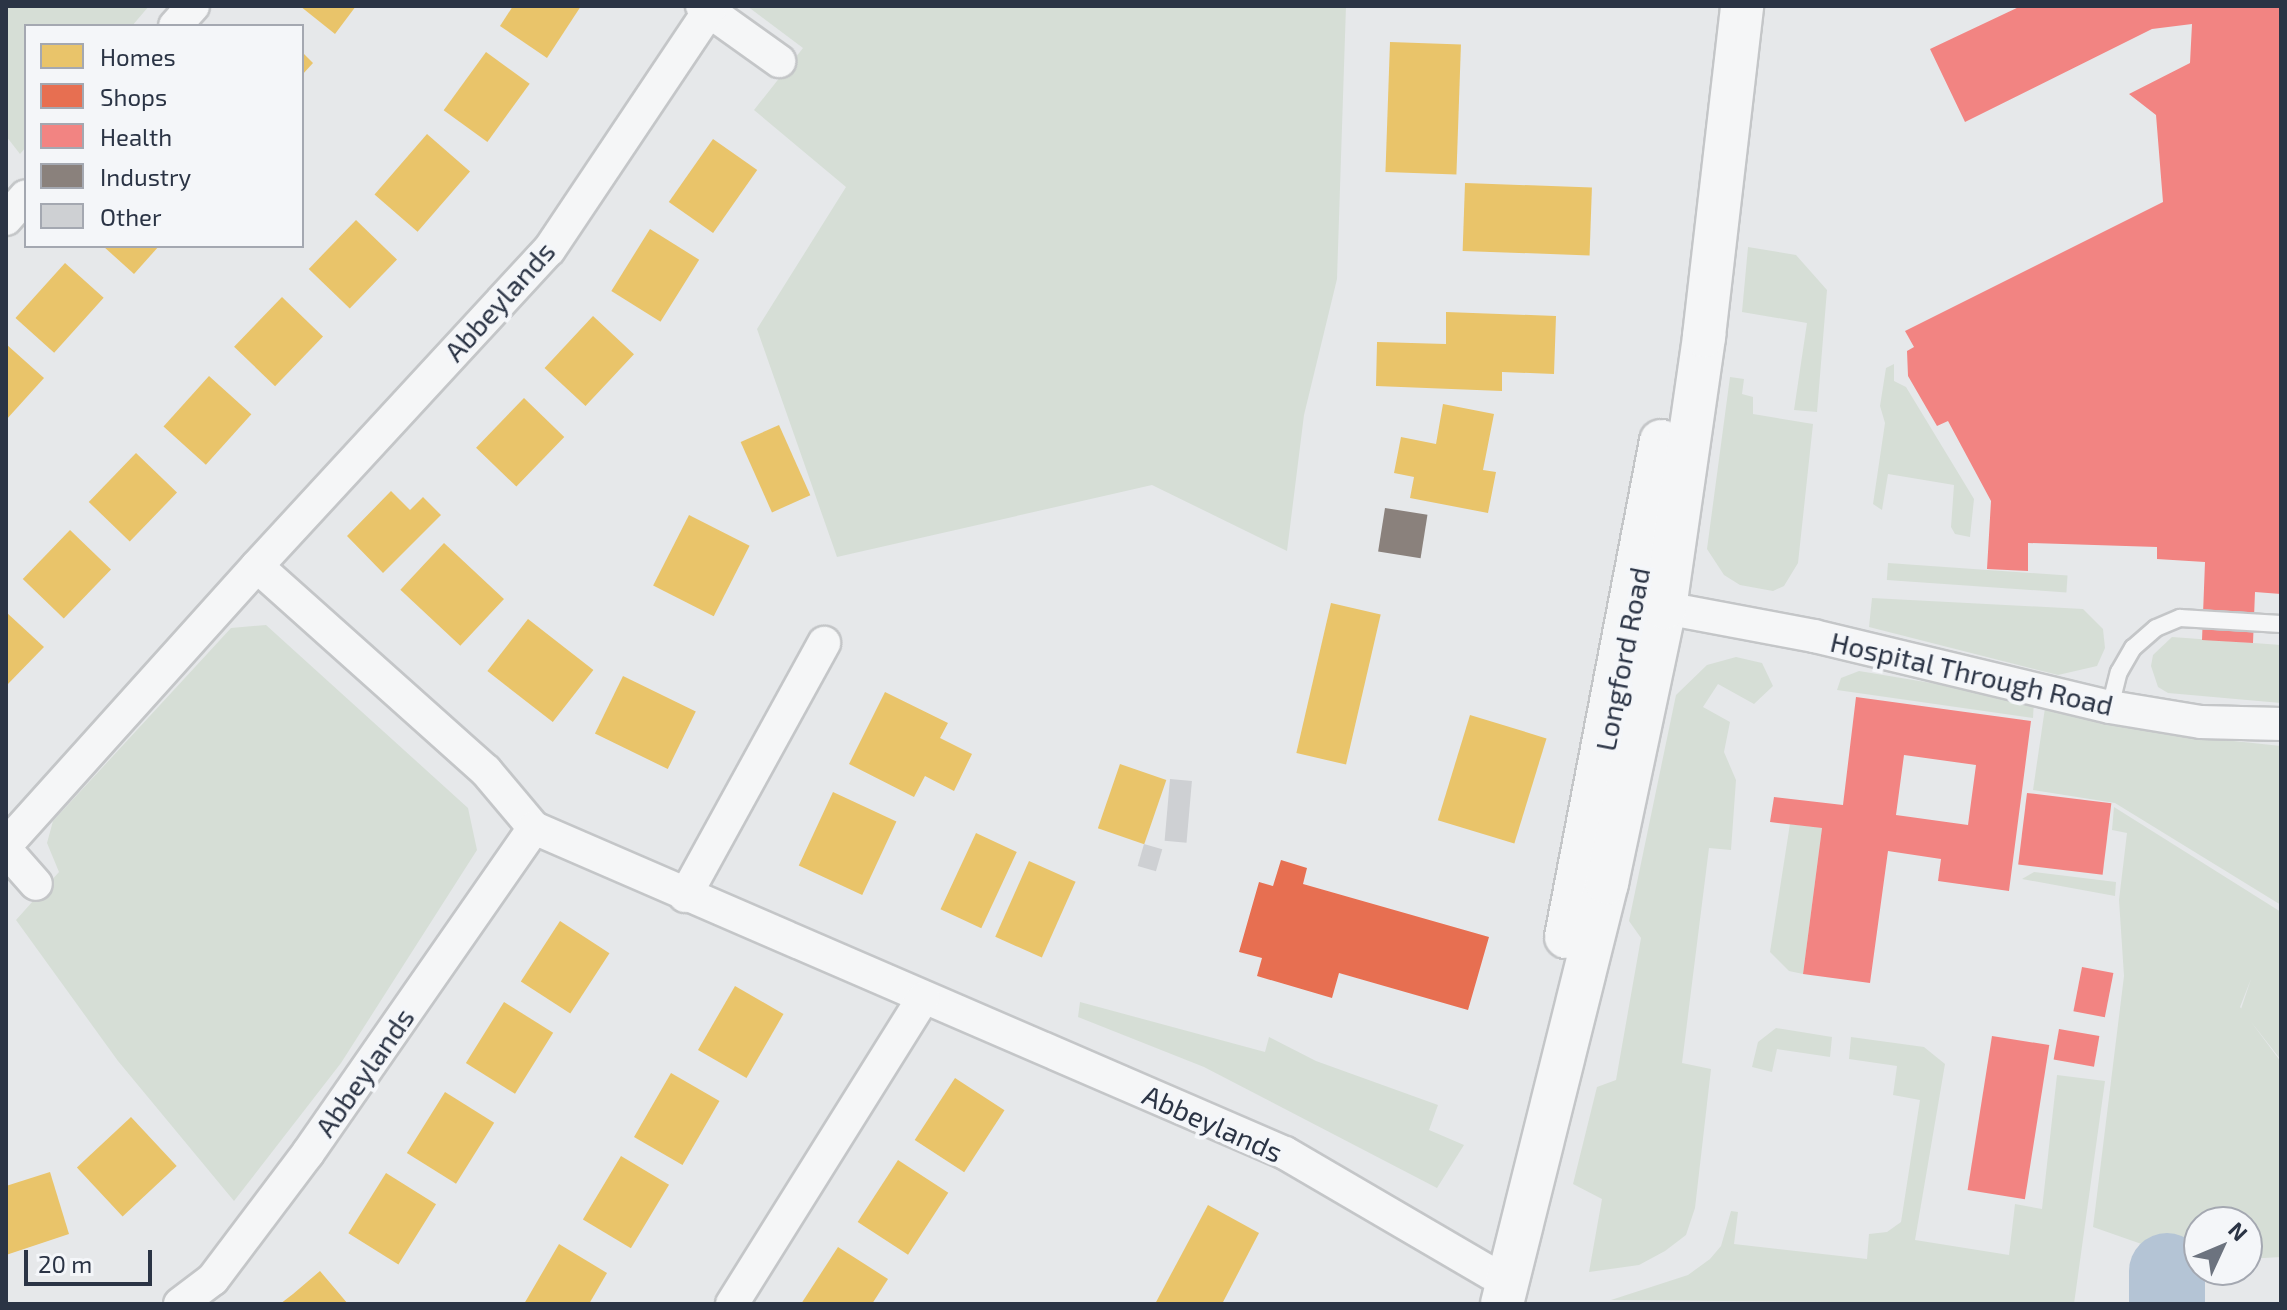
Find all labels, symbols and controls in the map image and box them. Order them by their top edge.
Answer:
legend [24,24,304,248]
text: Homes [100,42,176,71]
text: Shops [100,82,167,111]
text: Health [100,122,172,151]
text: Industry [100,162,191,191]
text: Other [100,202,162,231]
street label: Abbeylands [437,234,561,368]
street label: Longford Road [1588,564,1656,754]
street label: Hospital Through Road [1827,624,2117,722]
street label: Abbeylands [307,1001,421,1143]
street label: Abbeylands [1138,1077,1288,1169]
north arrow [2183,1206,2263,1286]
text: N [2224,1216,2254,1245]
scale bar [28,1234,156,1284]
text: 20 m [38,1249,92,1278]

